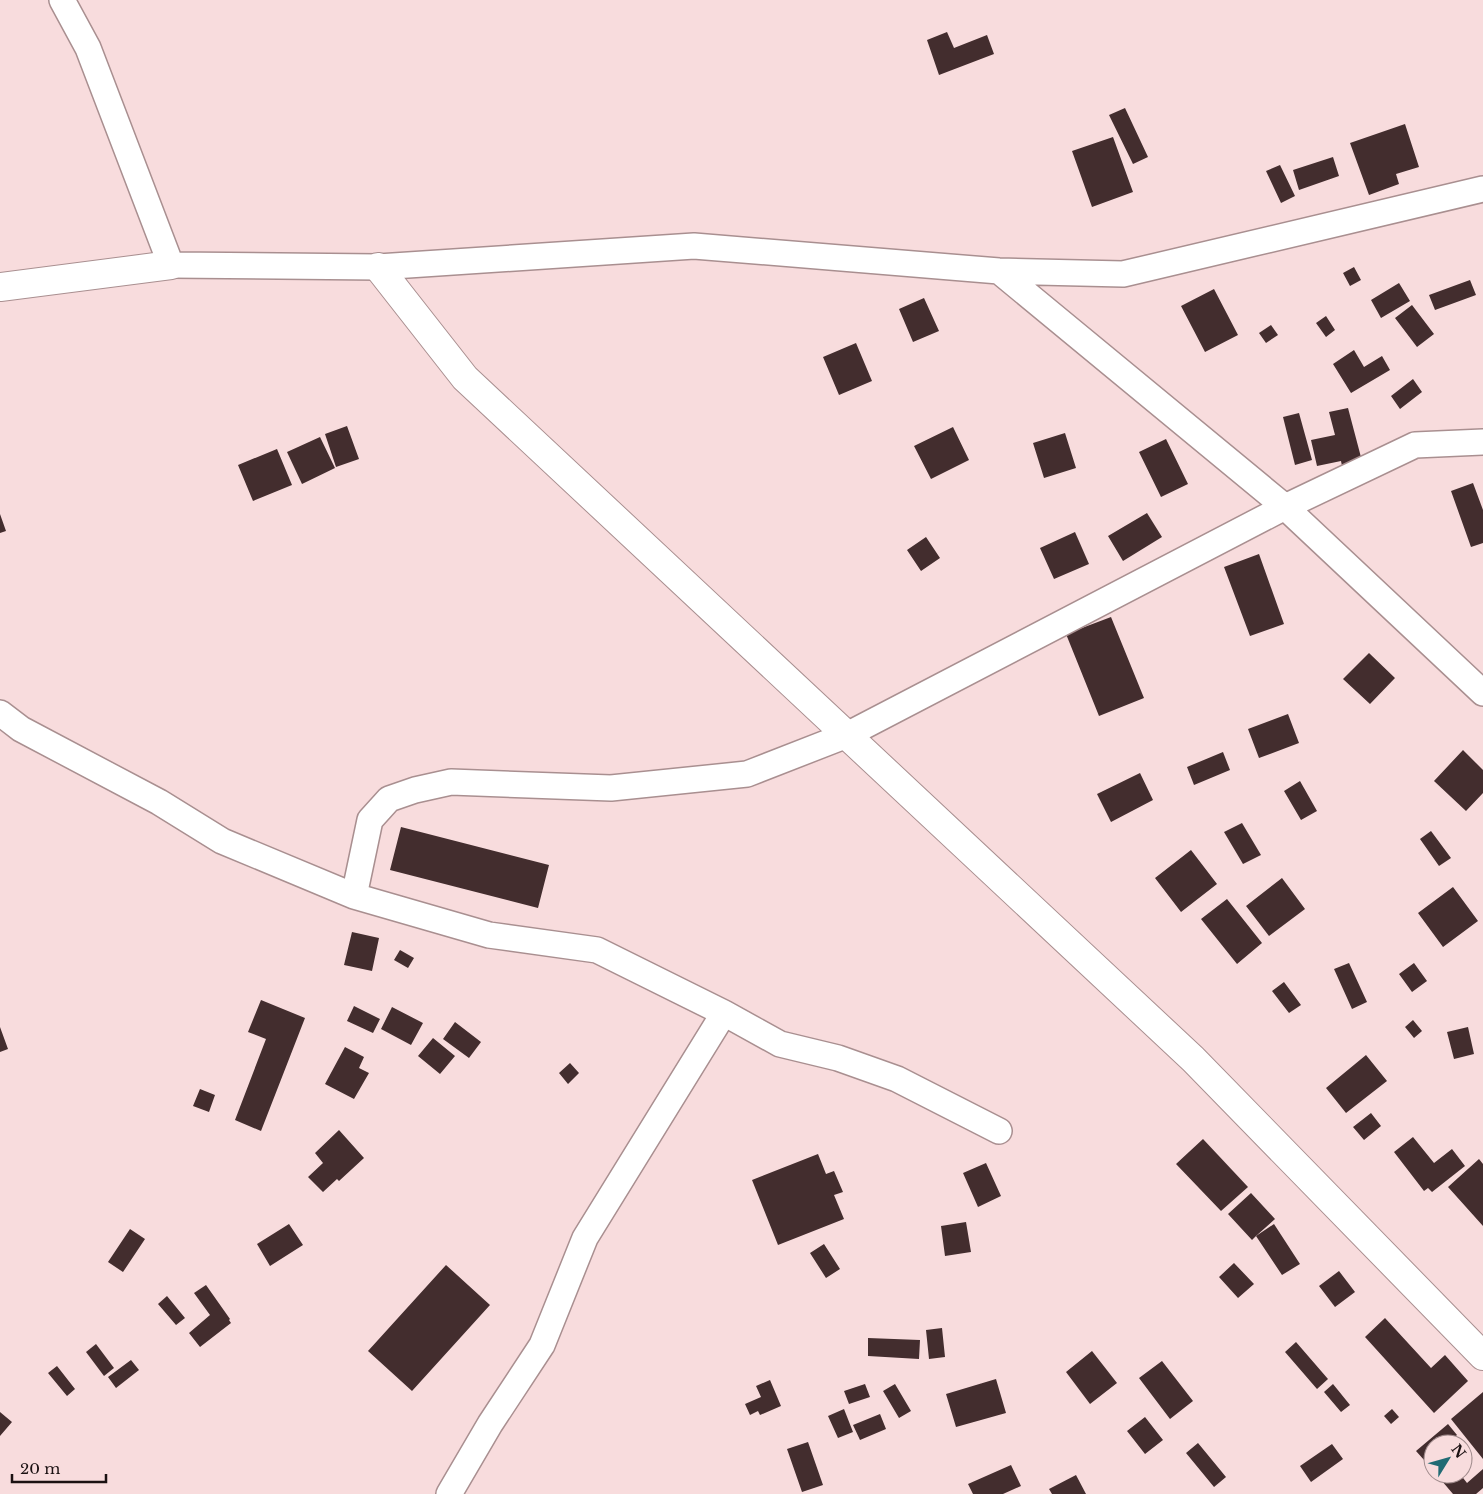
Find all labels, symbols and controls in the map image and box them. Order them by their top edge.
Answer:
north arrow [1423,1434,1473,1484]
text: N [1447,1441,1470,1462]
scale bar [12,1452,106,1484]
text: 20 m [20,1459,60,1478]

